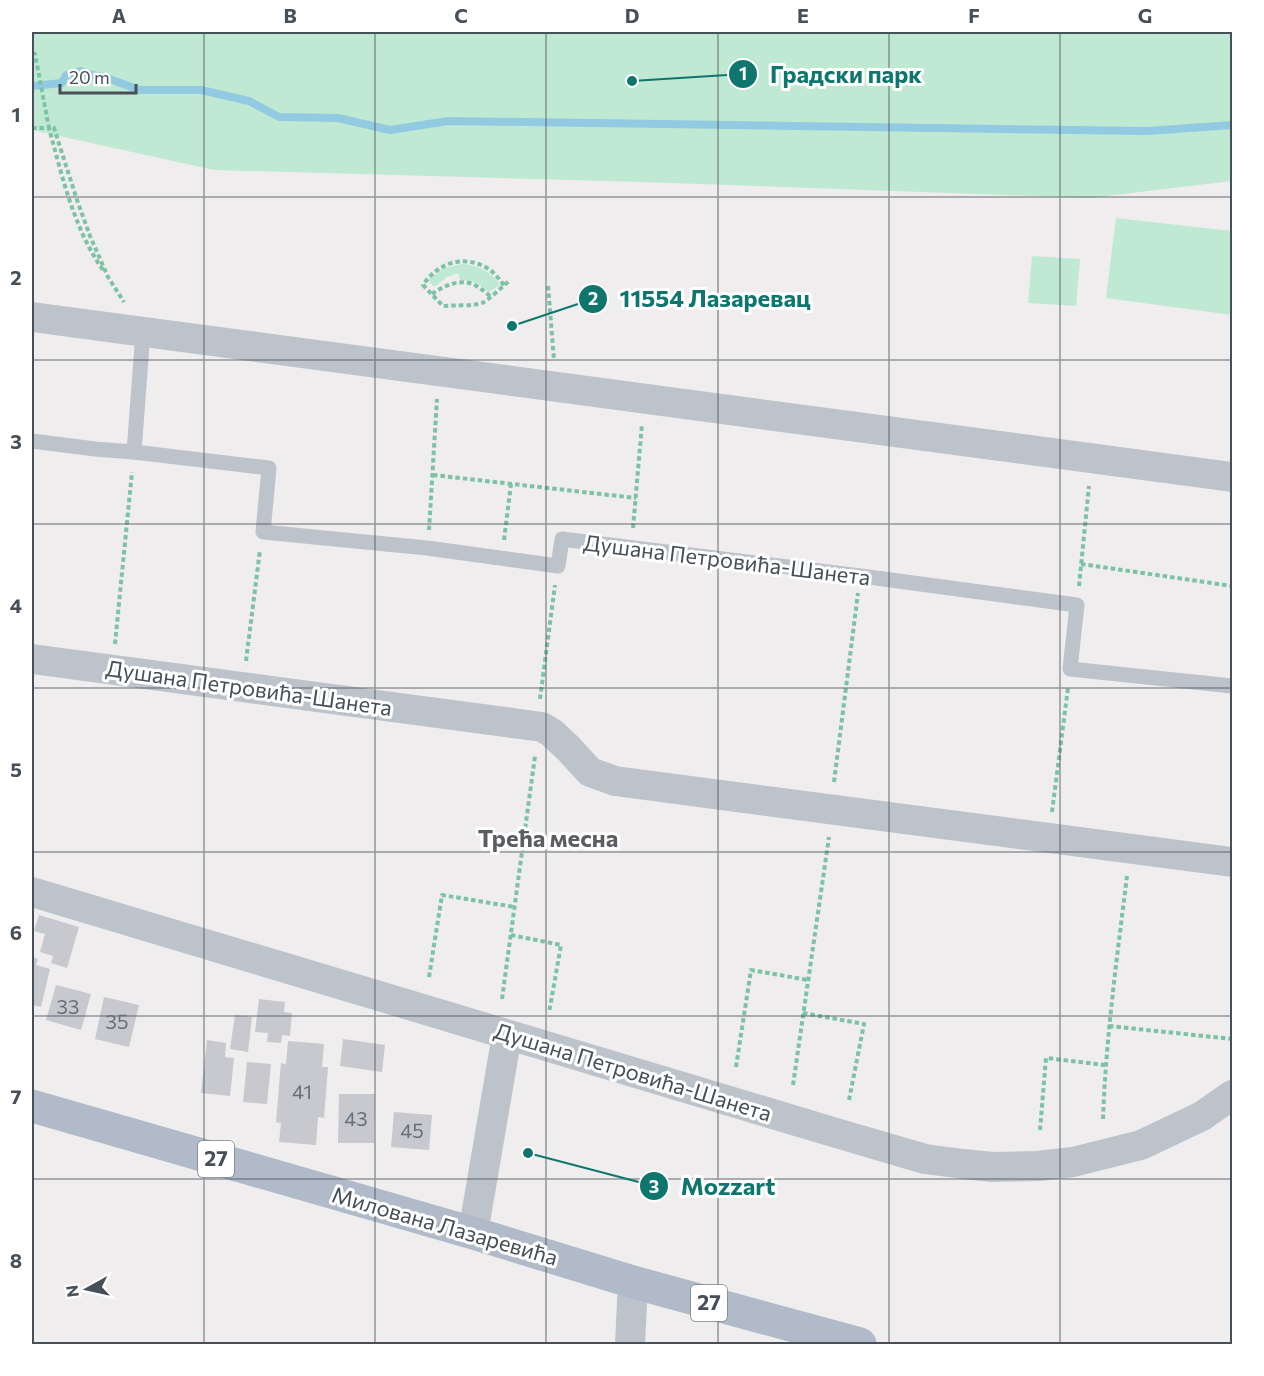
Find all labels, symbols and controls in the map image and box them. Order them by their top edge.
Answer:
text: A [112,3,126,27]
text: B [283,3,297,27]
text: C [454,3,468,27]
text: D [625,3,639,27]
text: E [797,3,809,27]
text: F [968,3,980,27]
text: G [1138,3,1152,27]
callout: Градски парк [728,53,934,95]
scale bar [60,57,136,95]
text: Градски парк [770,59,922,88]
text: 1 [739,62,747,84]
text: 20 m [69,66,110,88]
text: 1 [11,102,21,126]
text: 2 [10,265,22,289]
callout: 11554 Лазаревац [578,278,823,320]
text: 11554 Лазаревац [620,283,811,312]
text: 2 [588,287,598,309]
text: 3 [10,429,22,453]
street label: Душана Петровића-Шанета [582,529,872,590]
text: 4 [10,593,22,617]
street label: Душана Петровића-Шанета [104,654,394,721]
text: 5 [10,757,22,781]
district label: Трећа месна [478,823,618,852]
text: 6 [10,920,22,944]
house number: 33 [57,994,79,1018]
house number: 35 [106,1009,128,1033]
street label: Душана Петровића-Шанета [491,1016,775,1127]
house number: 41 [292,1079,312,1103]
text: 7 [11,1084,22,1108]
house number: 43 [344,1106,368,1130]
house number: 45 [400,1118,424,1142]
road number: 27 [198,1141,234,1177]
callout: Mozzart [639,1165,788,1207]
text: Mozzart [681,1171,775,1200]
text: 3 [649,1175,659,1197]
street label: Милована Лазаревића [329,1180,561,1271]
text: 8 [10,1248,22,1272]
north arrow [57,1259,117,1319]
text: N [61,1284,82,1298]
road number: 27 [691,1285,727,1321]

